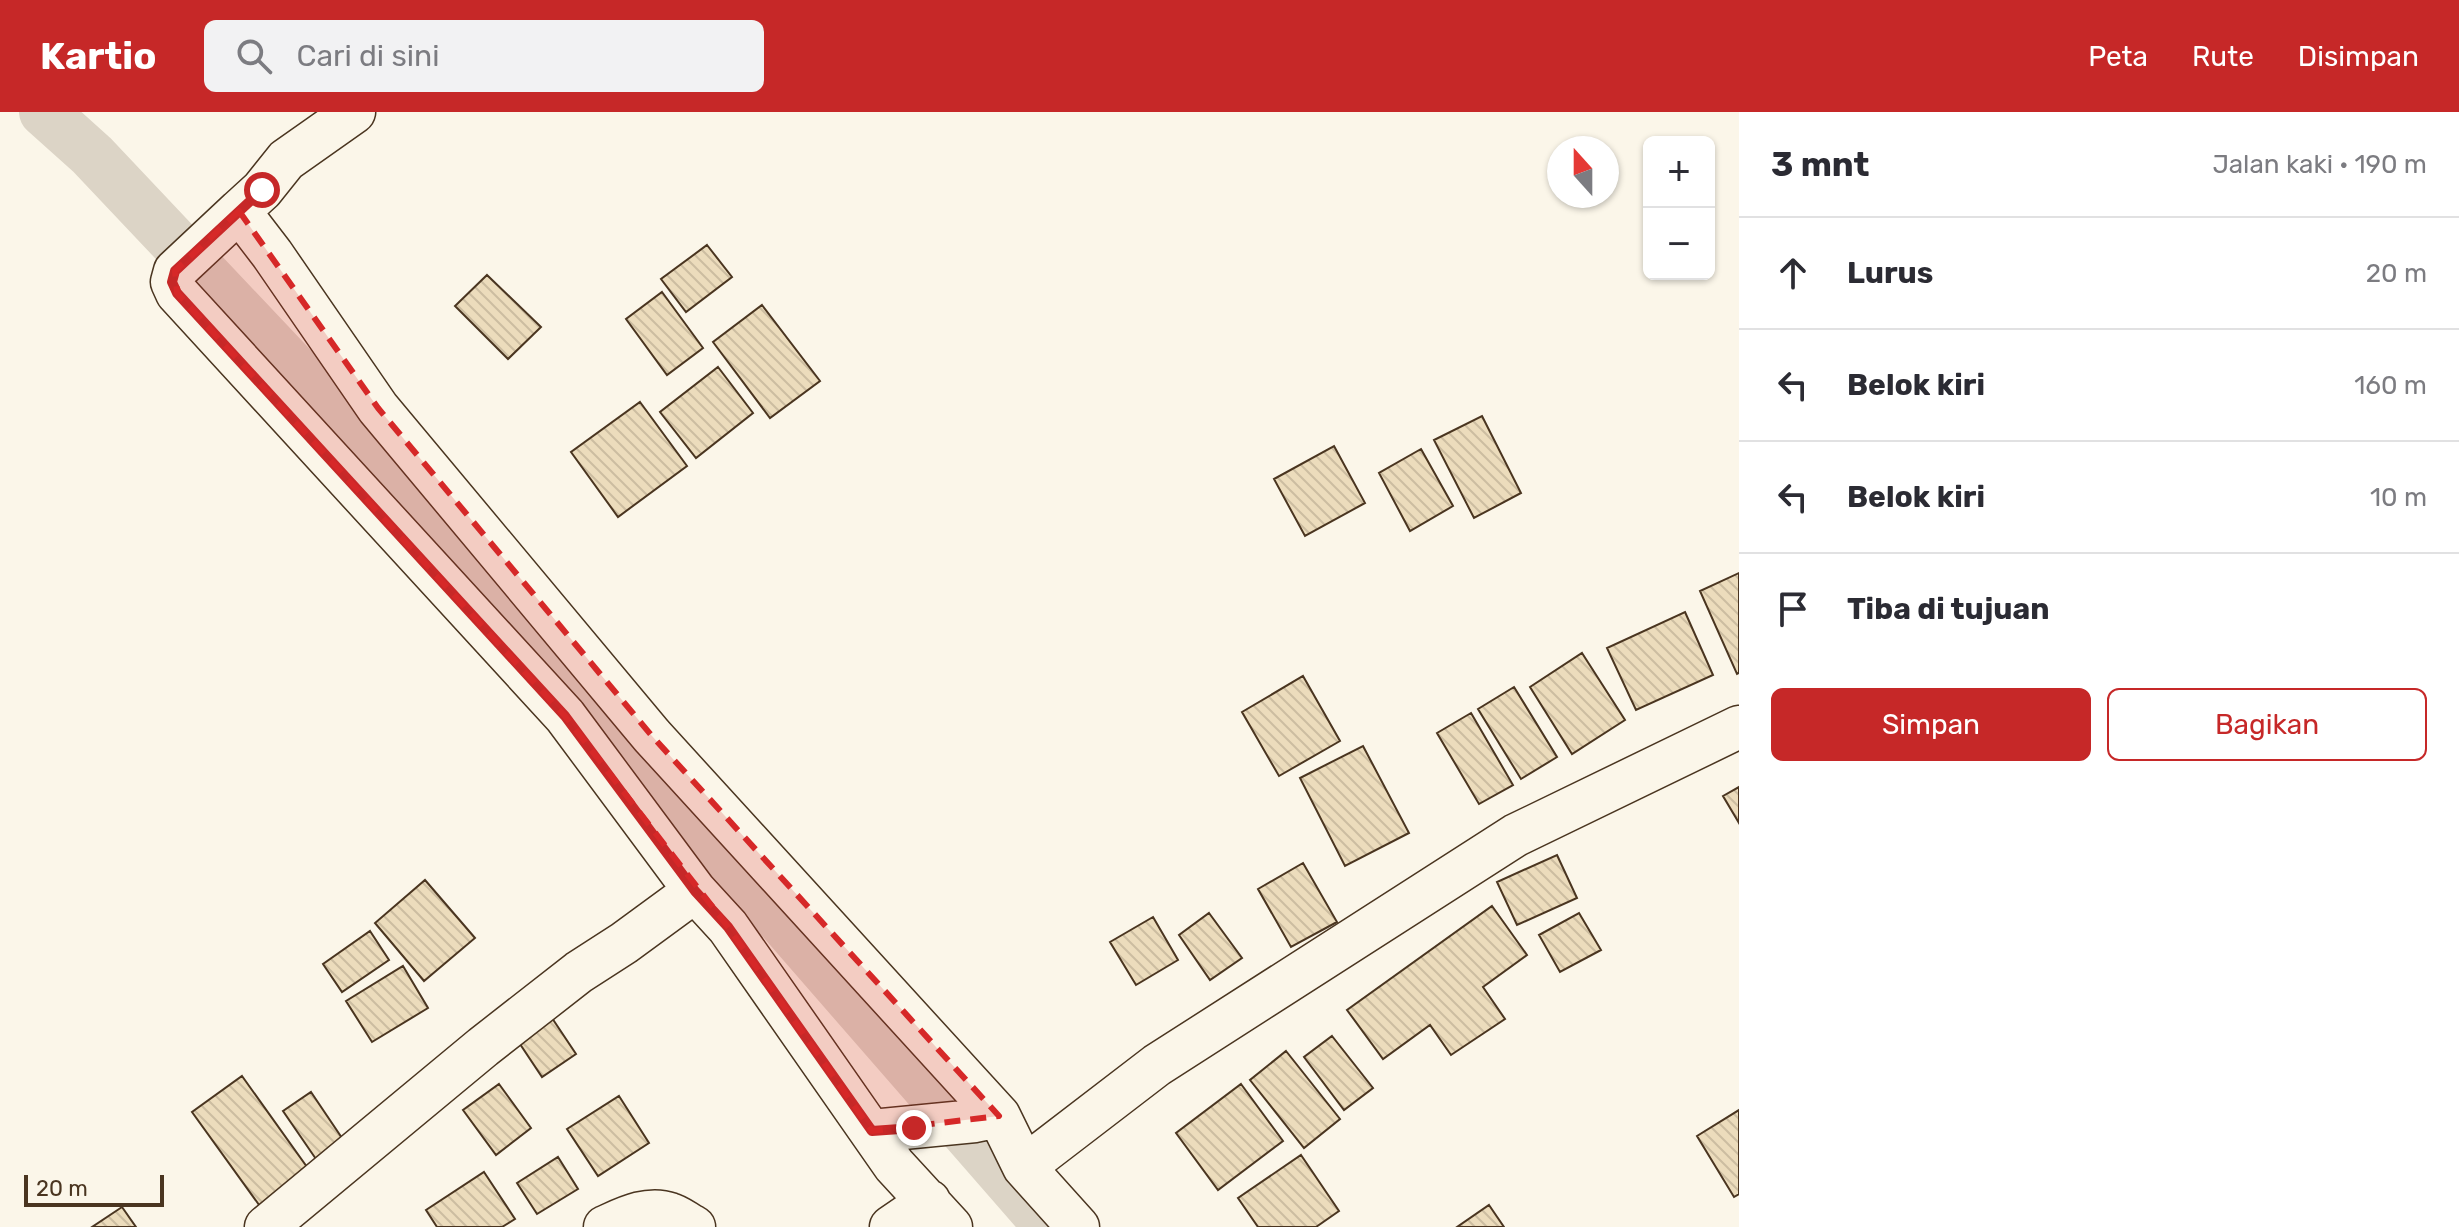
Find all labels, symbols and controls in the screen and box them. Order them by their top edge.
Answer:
search box [204,20,764,92]
text: Kartio [40,33,156,79]
icon: search [232,34,276,78]
text: Cari di sini [296,38,439,74]
text: Peta [2088,40,2148,73]
text: Rute [2192,40,2254,73]
text: Disimpan [2298,40,2419,73]
north arrow [1547,136,1619,208]
map controls [1643,136,1715,280]
button: + [1643,136,1715,208]
text: 3 mnt [1771,144,1869,185]
text: Jalan kaki · 190 m [2212,149,2427,180]
route start [244,172,280,208]
button: − [1643,208,1715,280]
icon: ahead [1771,251,1815,295]
text: Lurus [1847,255,1933,291]
text: 20 m [2366,258,2427,289]
icon: left [1771,363,1815,407]
text: Belok kiri [1847,367,1985,403]
text: 160 m [2354,370,2427,401]
icon: left [1771,475,1815,519]
text: Belok kiri [1847,479,1985,515]
text: 10 m [2370,482,2427,513]
icon: arrive [1771,587,1815,631]
text: Tiba di tujuan [1847,591,2049,627]
button: Simpan [1771,688,2091,761]
button: Bagikan [2107,688,2427,761]
route end [896,1110,932,1146]
scale bar [24,1171,164,1207]
text: 20 m [36,1175,88,1202]

